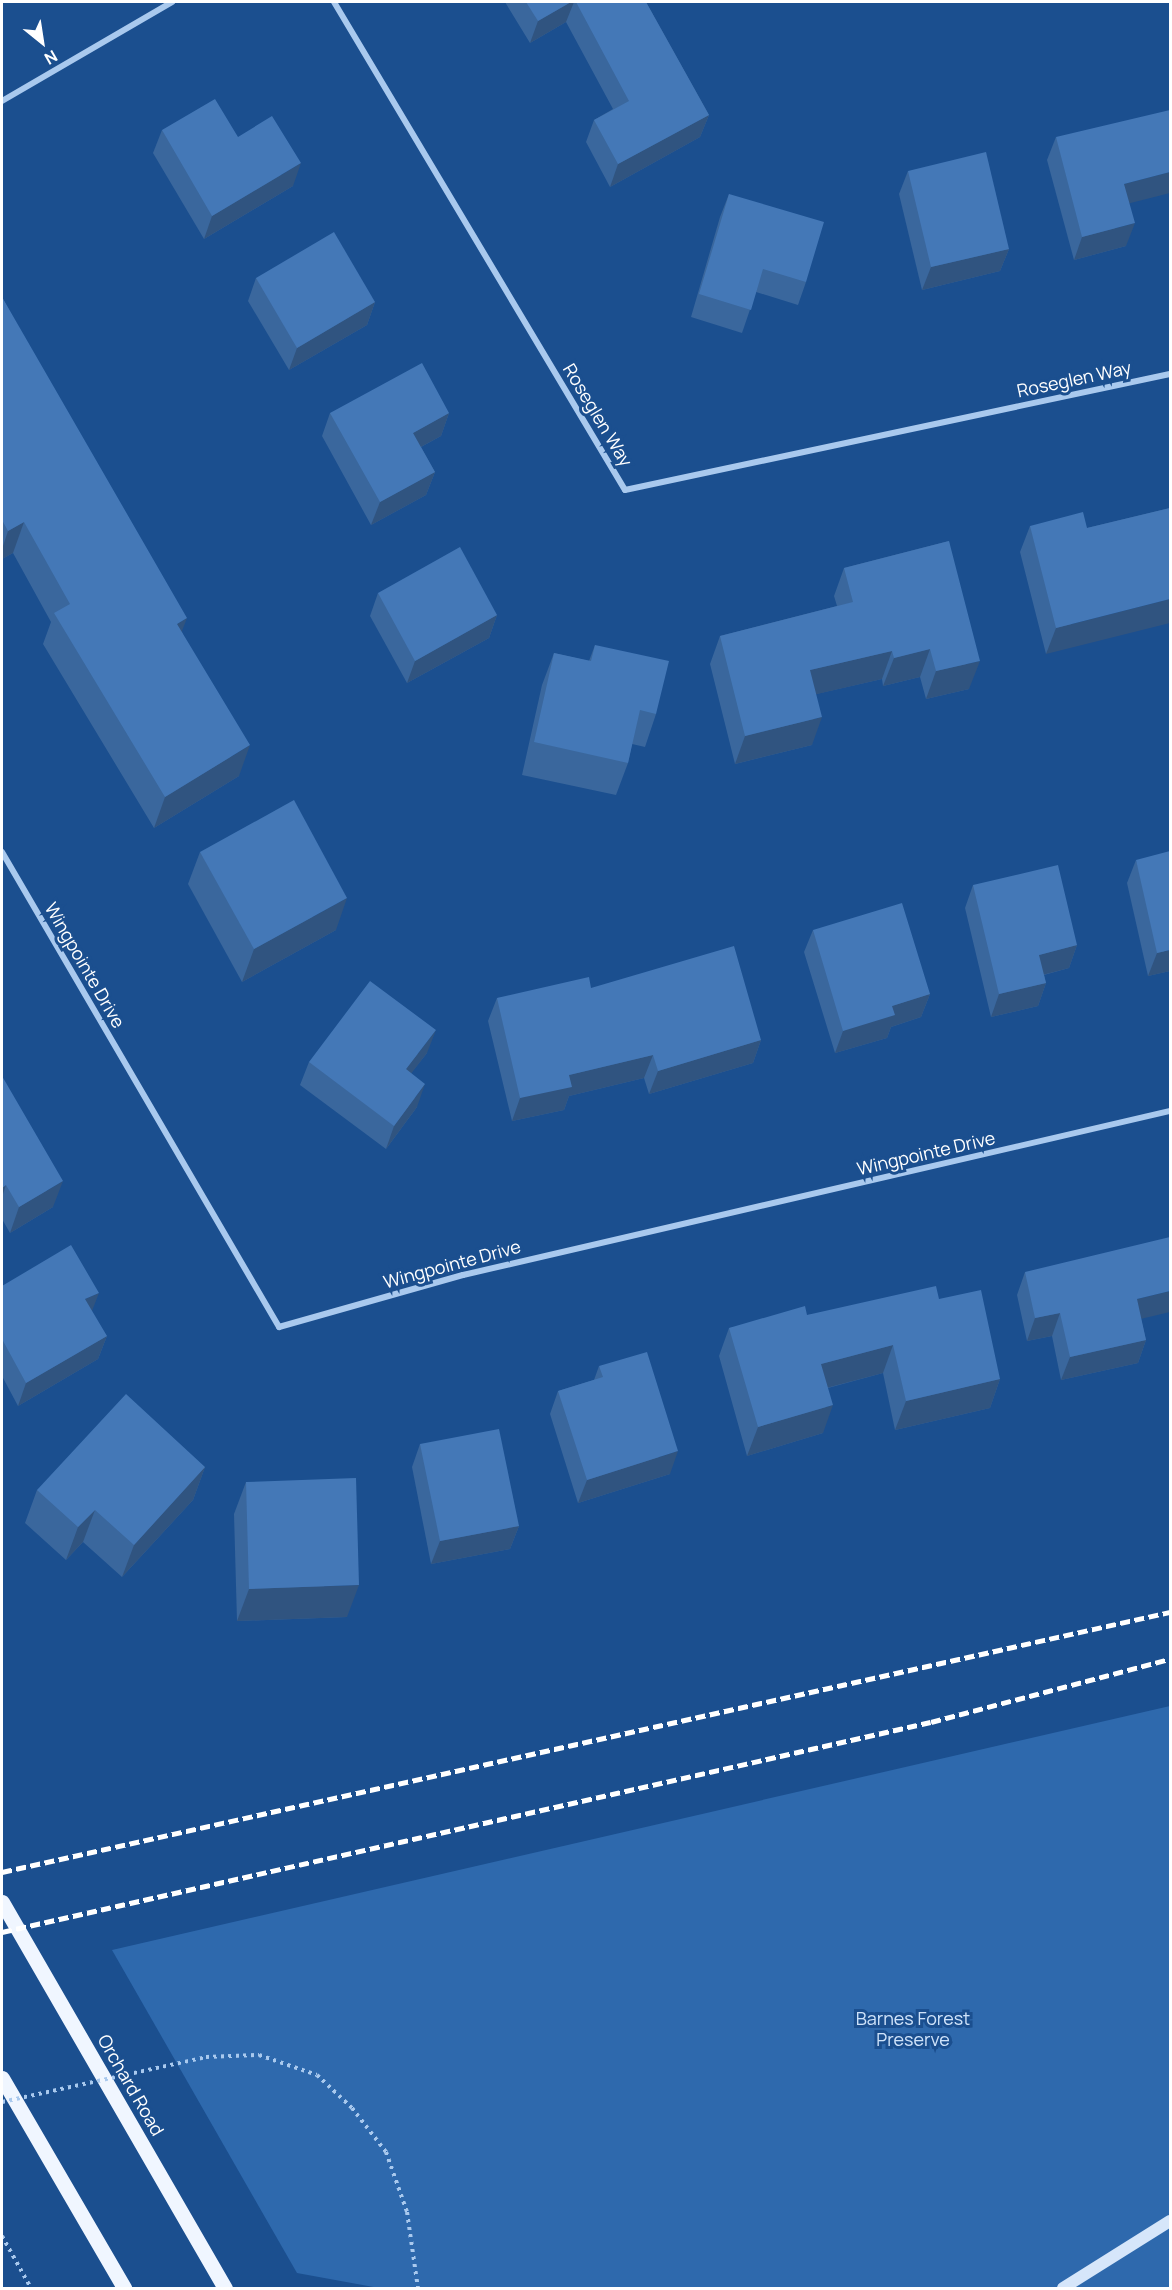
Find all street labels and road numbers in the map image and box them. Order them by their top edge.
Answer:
street label: Roseglen Way [1015,356,1133,402]
street label: Roseglen Way [559,360,637,470]
street label: Wingpointe Drive [40,898,130,1032]
street label: Wingpointe Drive [855,1127,997,1179]
street label: Wingpointe Drive [381,1235,523,1293]
street label: Orchard Road [93,2031,169,2139]

